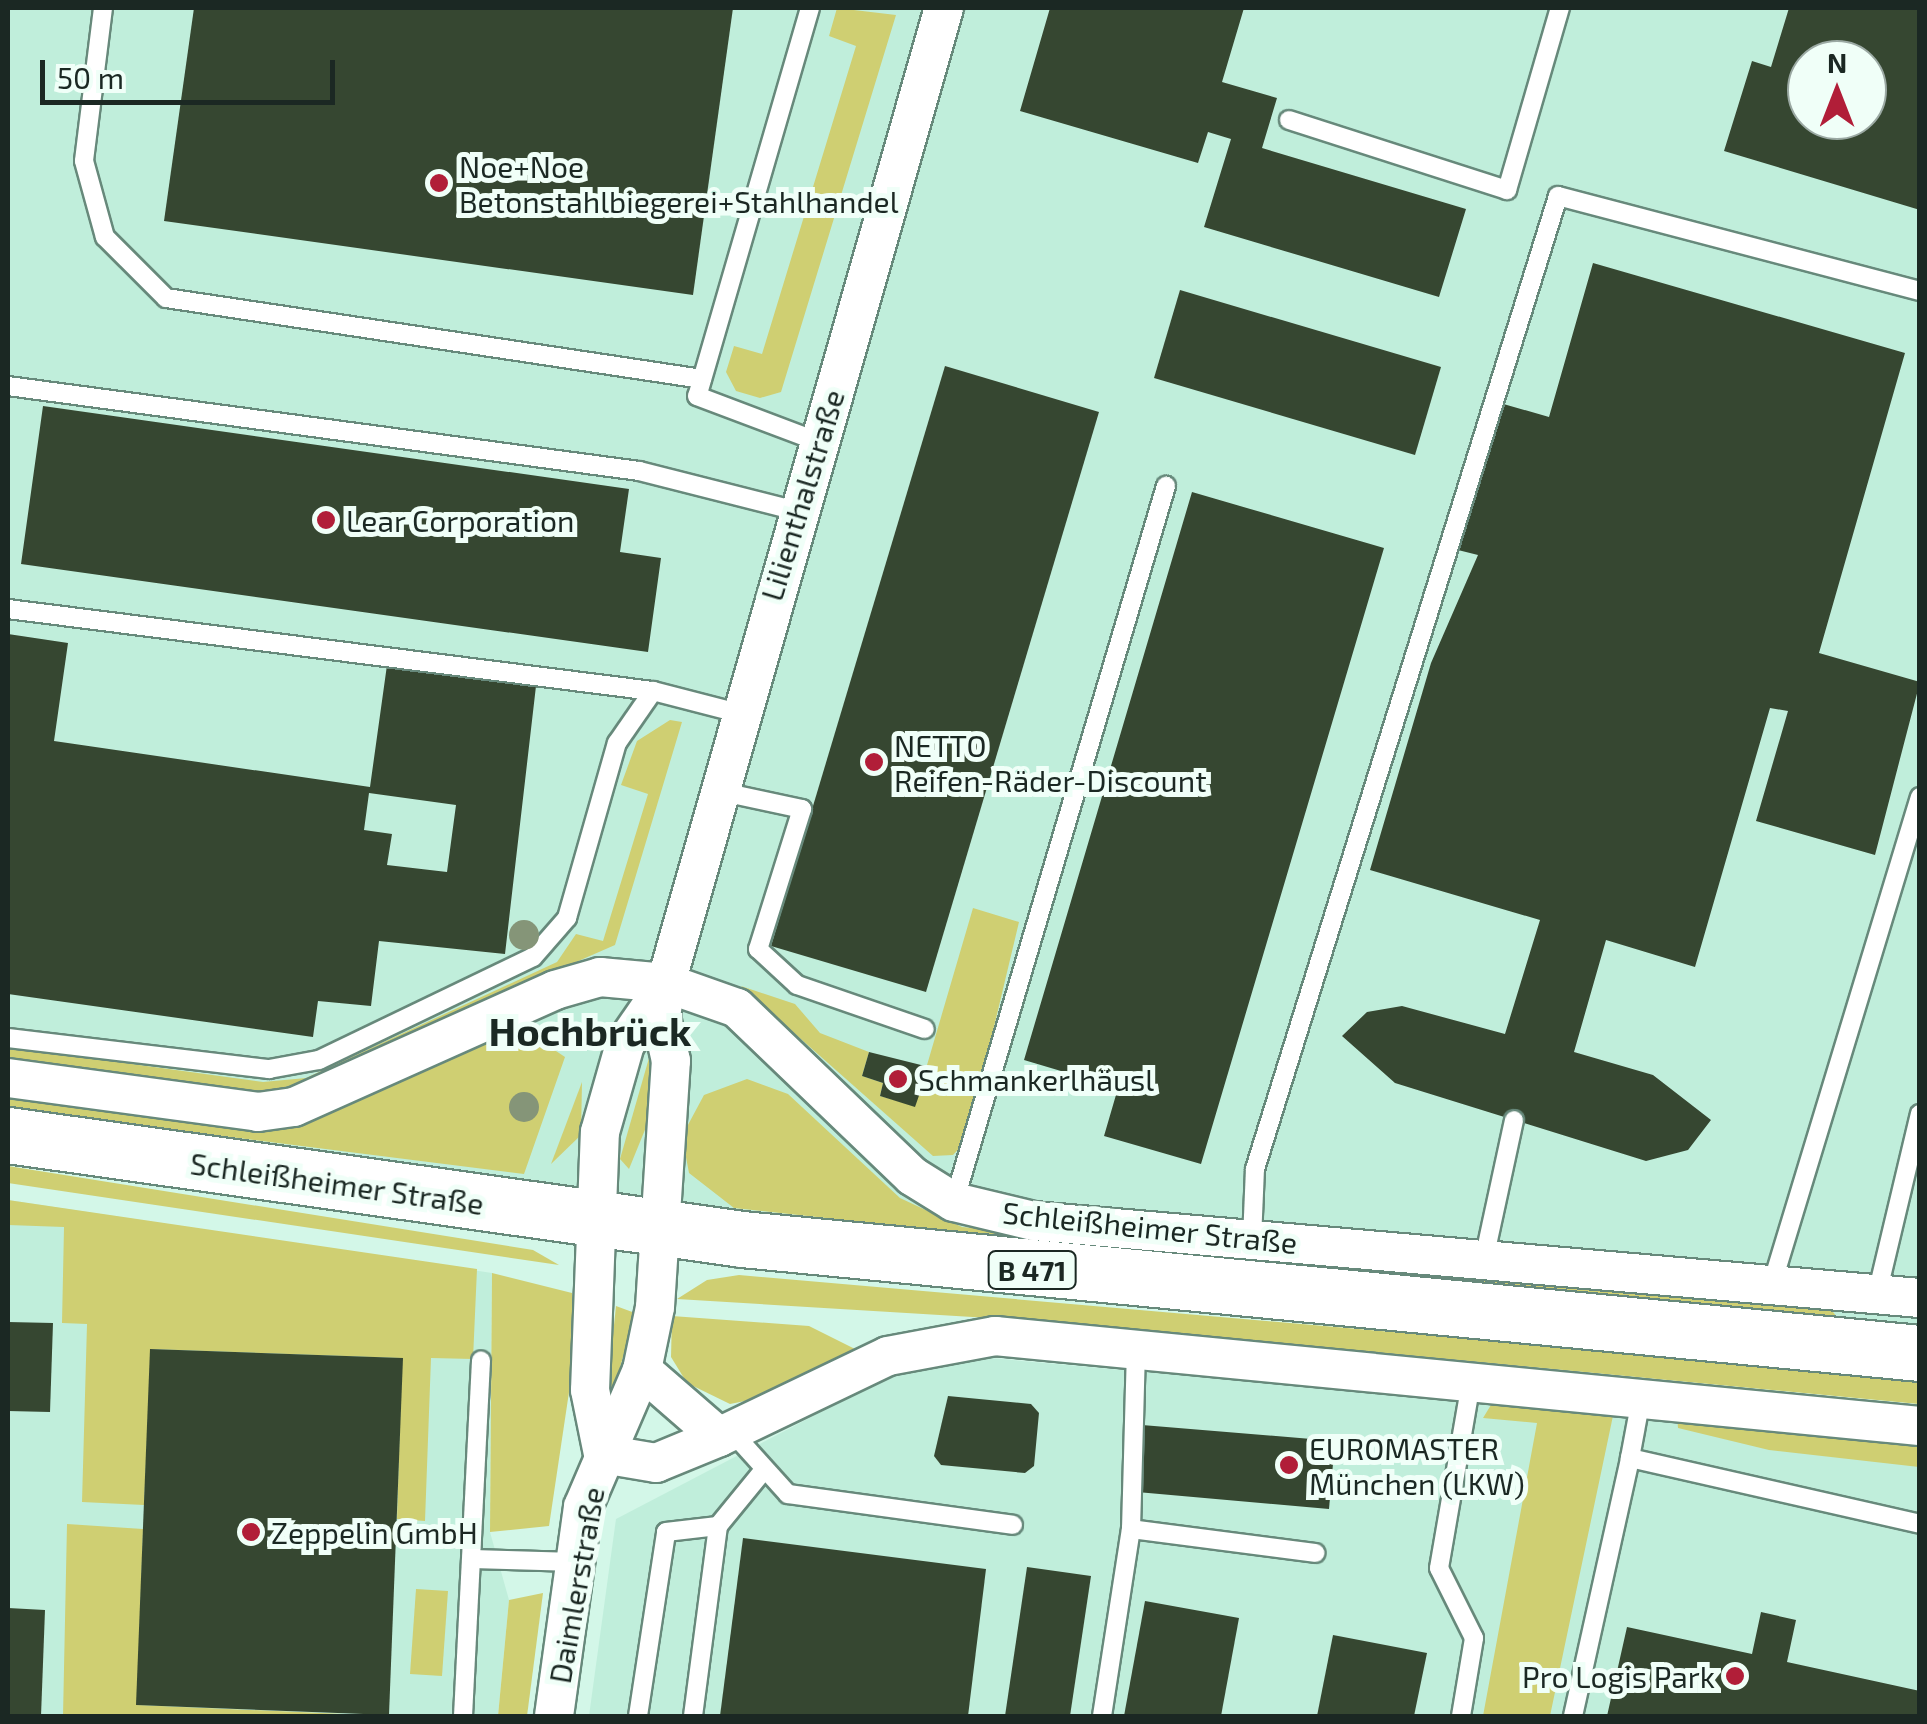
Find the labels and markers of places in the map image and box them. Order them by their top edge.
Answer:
place label: Noe+Noe Betonstahlbiegerei+Stahlhandel [459,148,899,218]
marker: Noe+Noe Betonstahlbiegerei+Stahlhandel [428,172,450,194]
place label: Lear Corporation [346,502,575,538]
marker: Lear Corporation [315,509,337,531]
place label: NETTO Reifen-Räder-Discount [894,727,1207,798]
marker: NETTO Reifen-Räder-Discount [863,751,885,773]
place label: Schmankerlhäusl [918,1061,1154,1097]
marker: Schmankerlhäusl [887,1068,909,1090]
place label: EUROMASTER München (LKW) [1309,1430,1525,1500]
marker: EUROMASTER München (LKW) [1278,1454,1300,1476]
place label: Zeppelin GmbH [271,1514,478,1550]
marker: Zeppelin GmbH [240,1521,262,1543]
place label: Pro Logis Park [1522,1658,1715,1694]
marker: Pro Logis Park [1724,1665,1746,1687]

